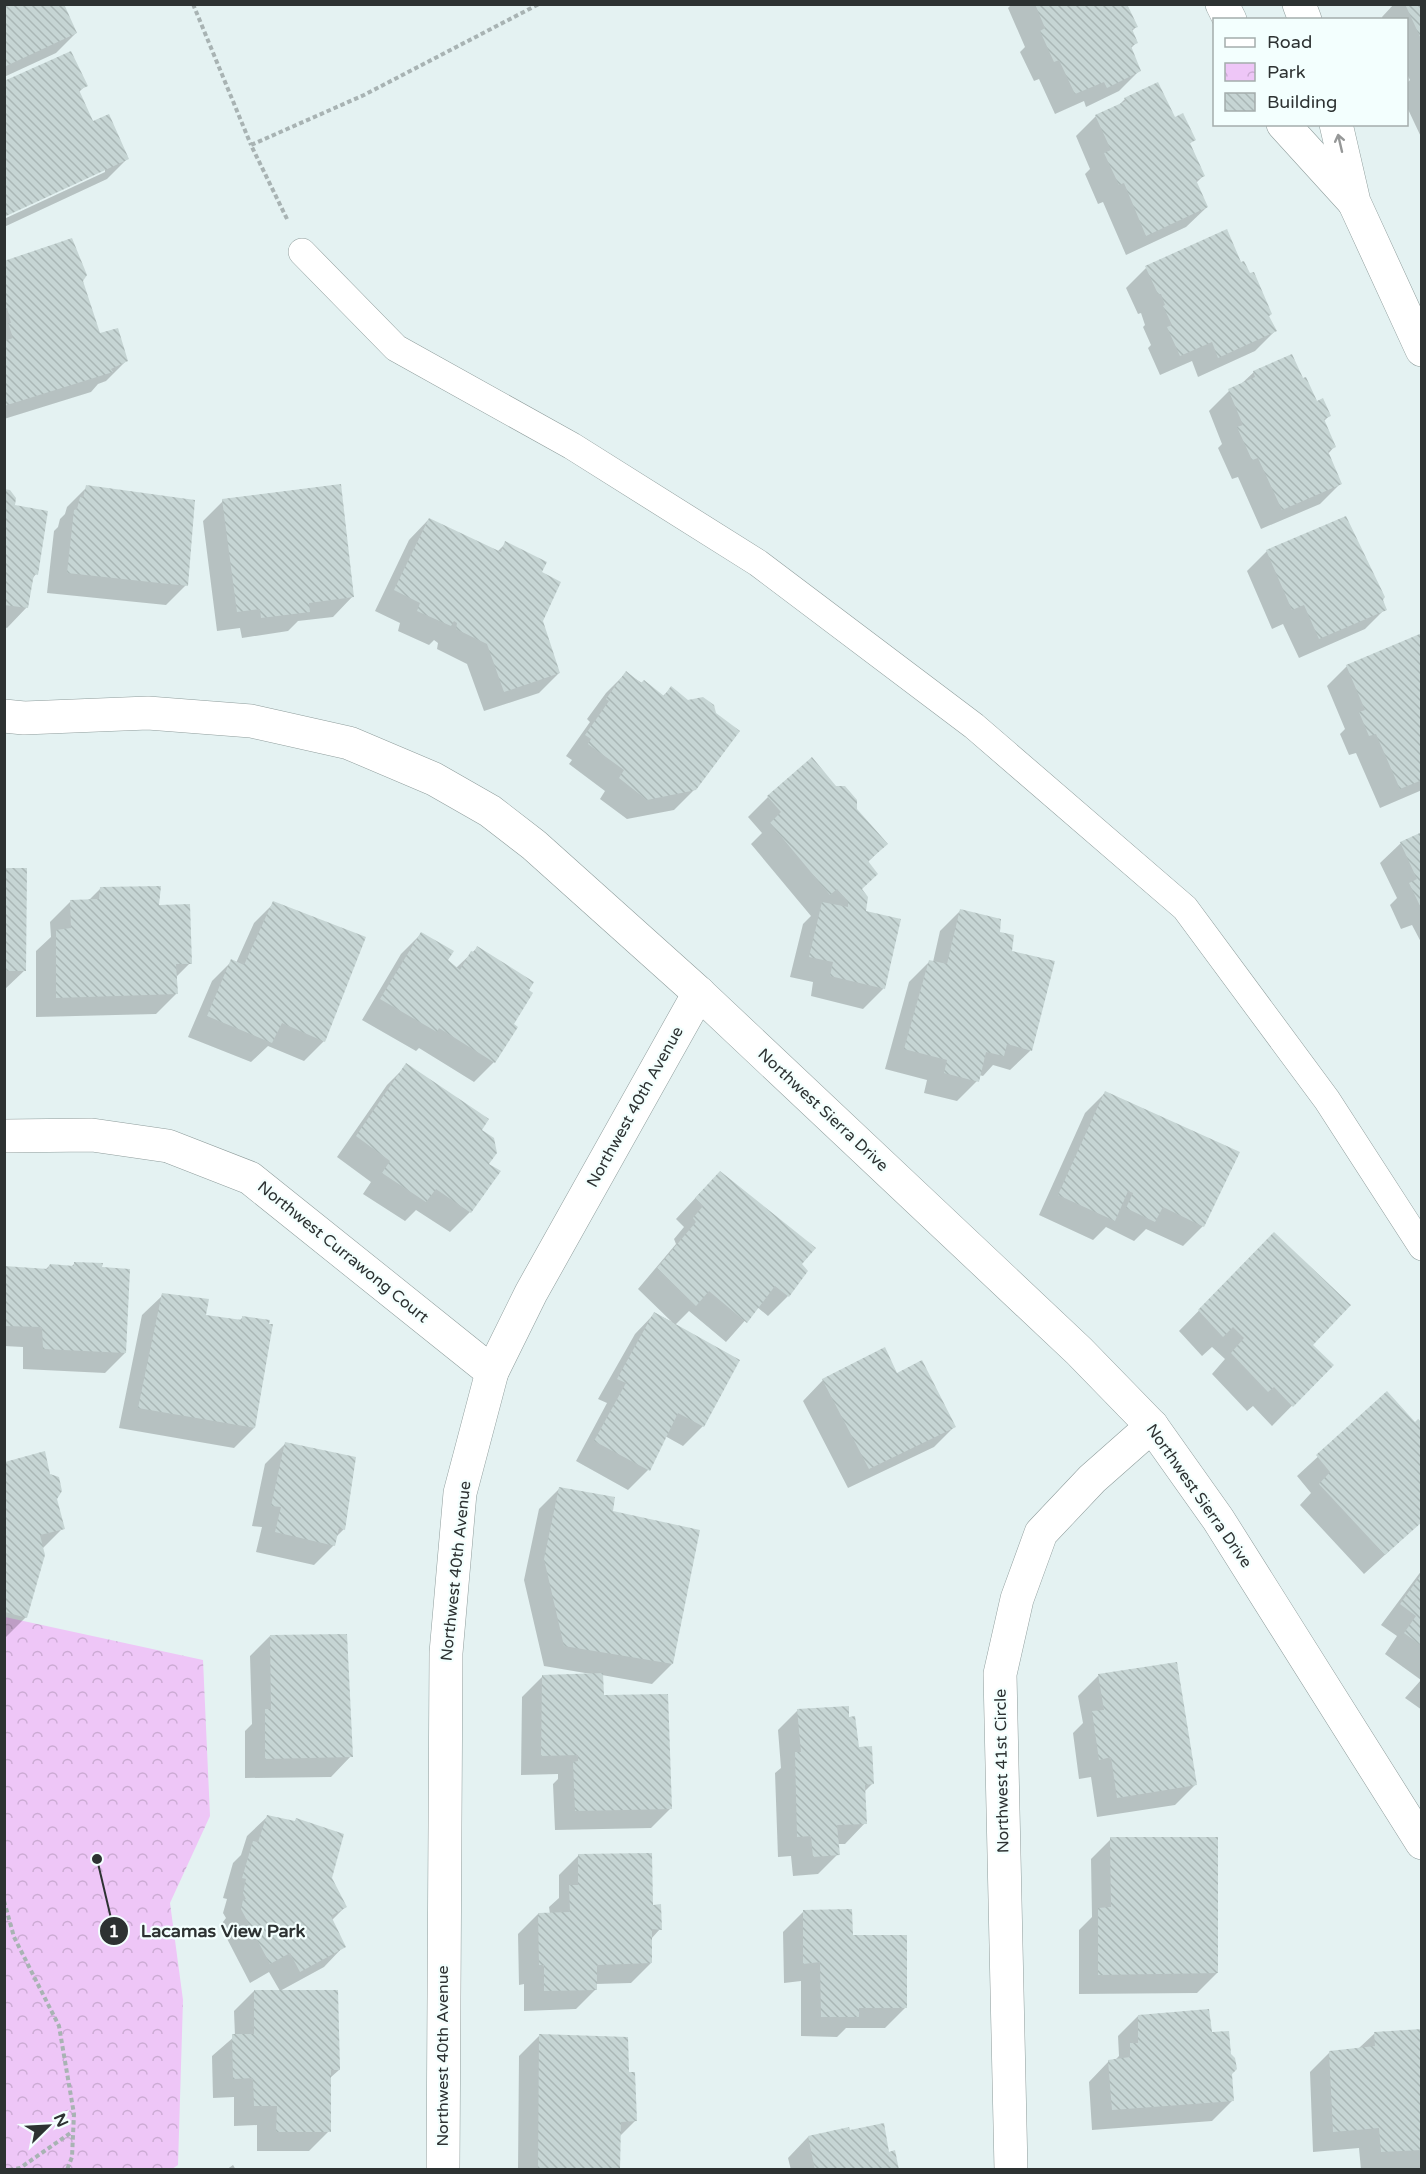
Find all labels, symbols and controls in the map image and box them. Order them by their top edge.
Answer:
legend [1213,18,1408,126]
text: Road [1267,31,1312,53]
text: Park [1267,61,1306,83]
text: Building [1267,91,1337,113]
one-way arrow [1333,134,1345,153]
street label: Northwest 40th Avenue [582,1023,688,1191]
street label: Northwest Sierra Drive [754,1044,892,1176]
street label: Northwest Currawong Court [253,1177,433,1327]
street label: Northwest Sierra Drive [1142,1420,1256,1572]
street label: Northwest 40th Avenue [437,1480,475,1662]
street label: Northwest 41st Circle [991,1689,1013,1853]
callout: Lacamas View Park [99,1913,317,1949]
text: 1 [108,1920,120,1942]
text: Lacamas View Park [141,1920,305,1942]
street label: Northwest 40th Avenue [433,1965,453,2147]
north arrow [18,2096,78,2156]
text: N [49,2110,73,2130]

